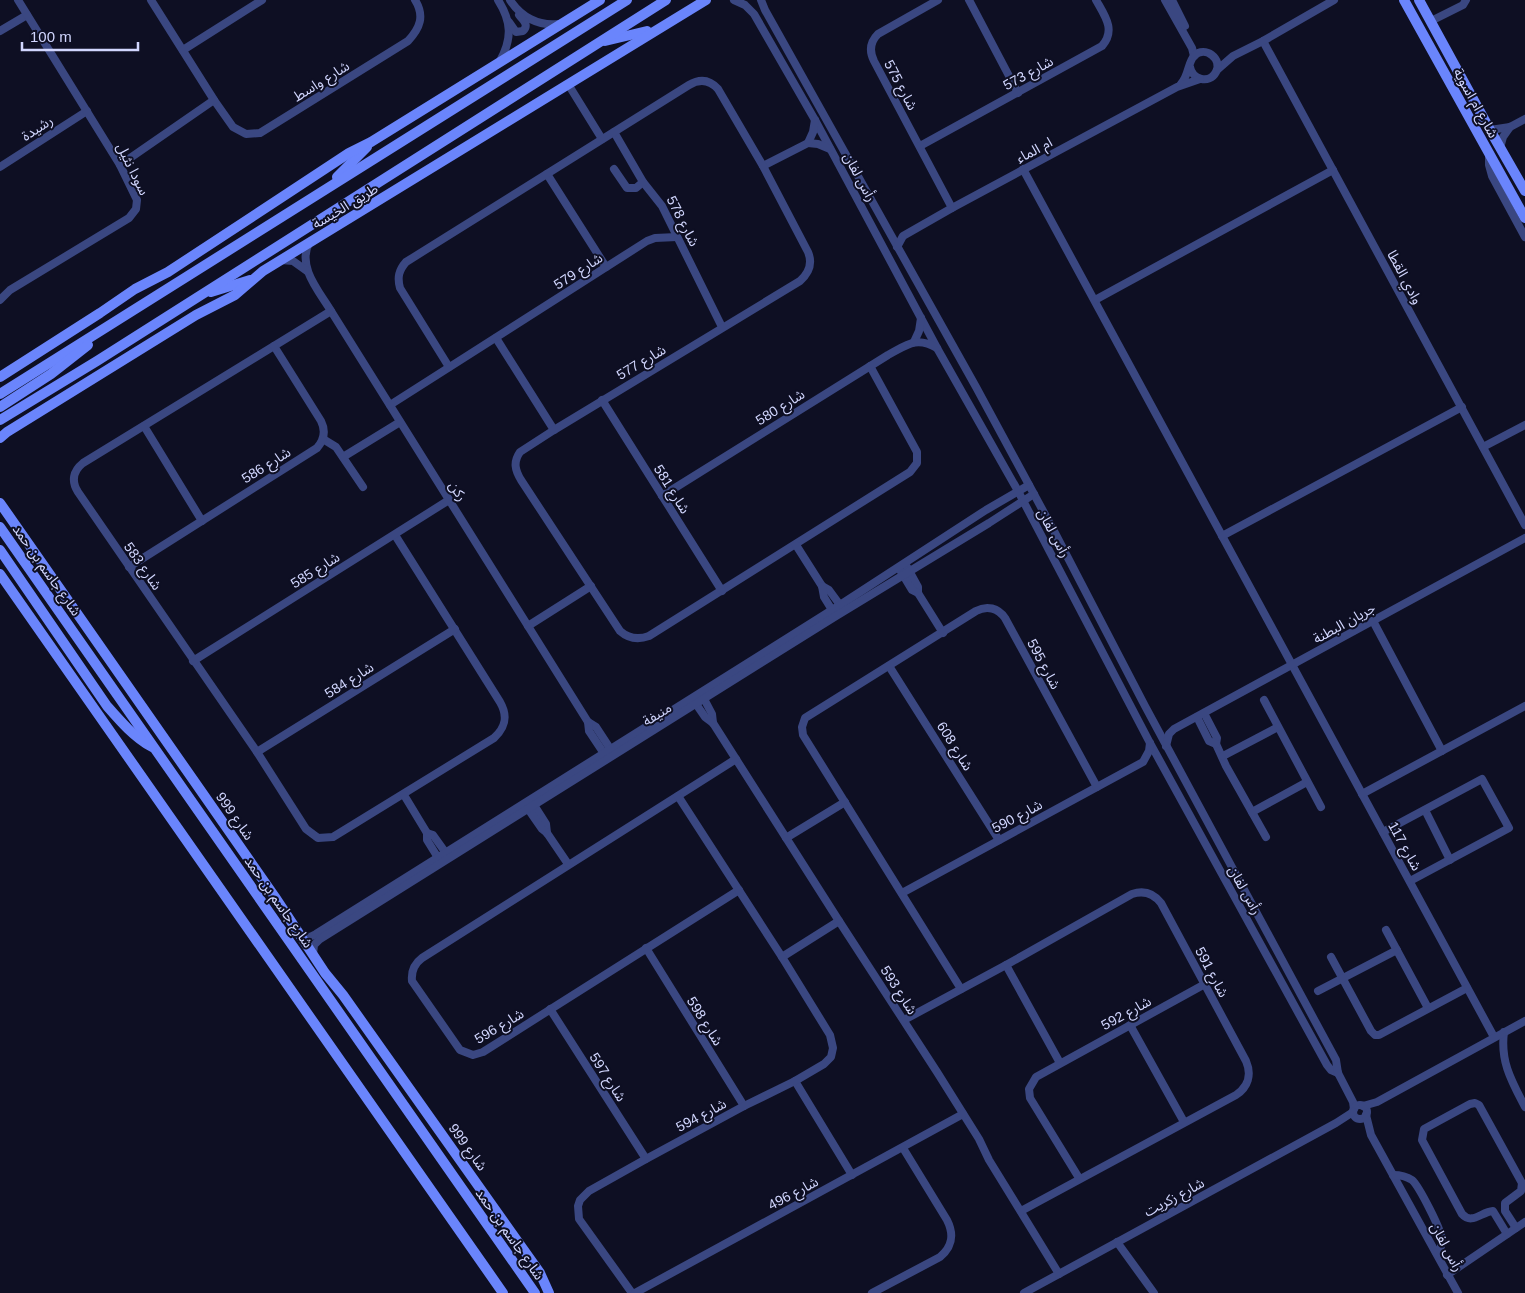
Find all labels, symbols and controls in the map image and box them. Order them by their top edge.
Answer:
scale bar [22,20,139,52]
text: 100 m [30,28,72,45]
street label: شارع 573 [1000,53,1057,96]
street label: شارع واسط [290,57,354,107]
street label: شارع 575 [878,57,921,114]
street label: شارع ام اسوية [1448,65,1502,142]
street label: رشيدة [18,112,56,145]
street label: ام الماء [1013,134,1056,169]
street label: سودا نثيل [113,140,152,198]
street label: رأس لفان [840,149,880,205]
street label: طريق الخيسة [309,180,382,234]
street label: شارع 578 [661,193,703,250]
street label: وادي القطا [1381,247,1426,308]
street label: شارع 579 [551,249,607,295]
street label: شارع 577 [614,341,670,385]
street label: شارع 580 [753,386,809,431]
street label: شارع 586 [239,444,295,489]
street label: شارع 581 [648,462,693,518]
street label: ركن [445,478,470,504]
street label: رأس لفان [1034,505,1074,561]
street label: شارع جاسم بن حمد [7,521,85,621]
street label: شارع 583 [118,539,165,595]
street label: شارع 585 [288,549,344,594]
street label: جريان البطنة [1310,599,1378,647]
street label: شارع 595 [1021,636,1064,693]
street label: شارع 584 [322,659,378,704]
street label: منيفة [640,699,674,729]
street label: شارع 608 [931,719,976,775]
street label: شارع 999 [210,789,257,845]
street label: شارع 590 [989,796,1046,839]
street label: شارع 117 [1382,819,1425,875]
street label: شارع جاسم بن حمد [239,853,317,953]
street label: رأس لفان [1224,863,1266,918]
street label: شارع 591 [1189,944,1232,1001]
street label: شارع 593 [875,963,921,1019]
street label: شارع 592 [1098,993,1155,1036]
street label: شارع 598 [681,994,726,1050]
street label: شارع 596 [472,1005,528,1049]
street label: شارع 597 [584,1050,630,1106]
street label: شارع 594 [673,1095,730,1138]
street label: شارع 999 [443,1120,491,1176]
street label: شارع 496 [765,1173,822,1216]
street label: شارع زكريت [1141,1174,1208,1222]
street label: شارع جاسم بن حمد [470,1185,548,1285]
street label: رأس لفان [1427,1219,1467,1275]

